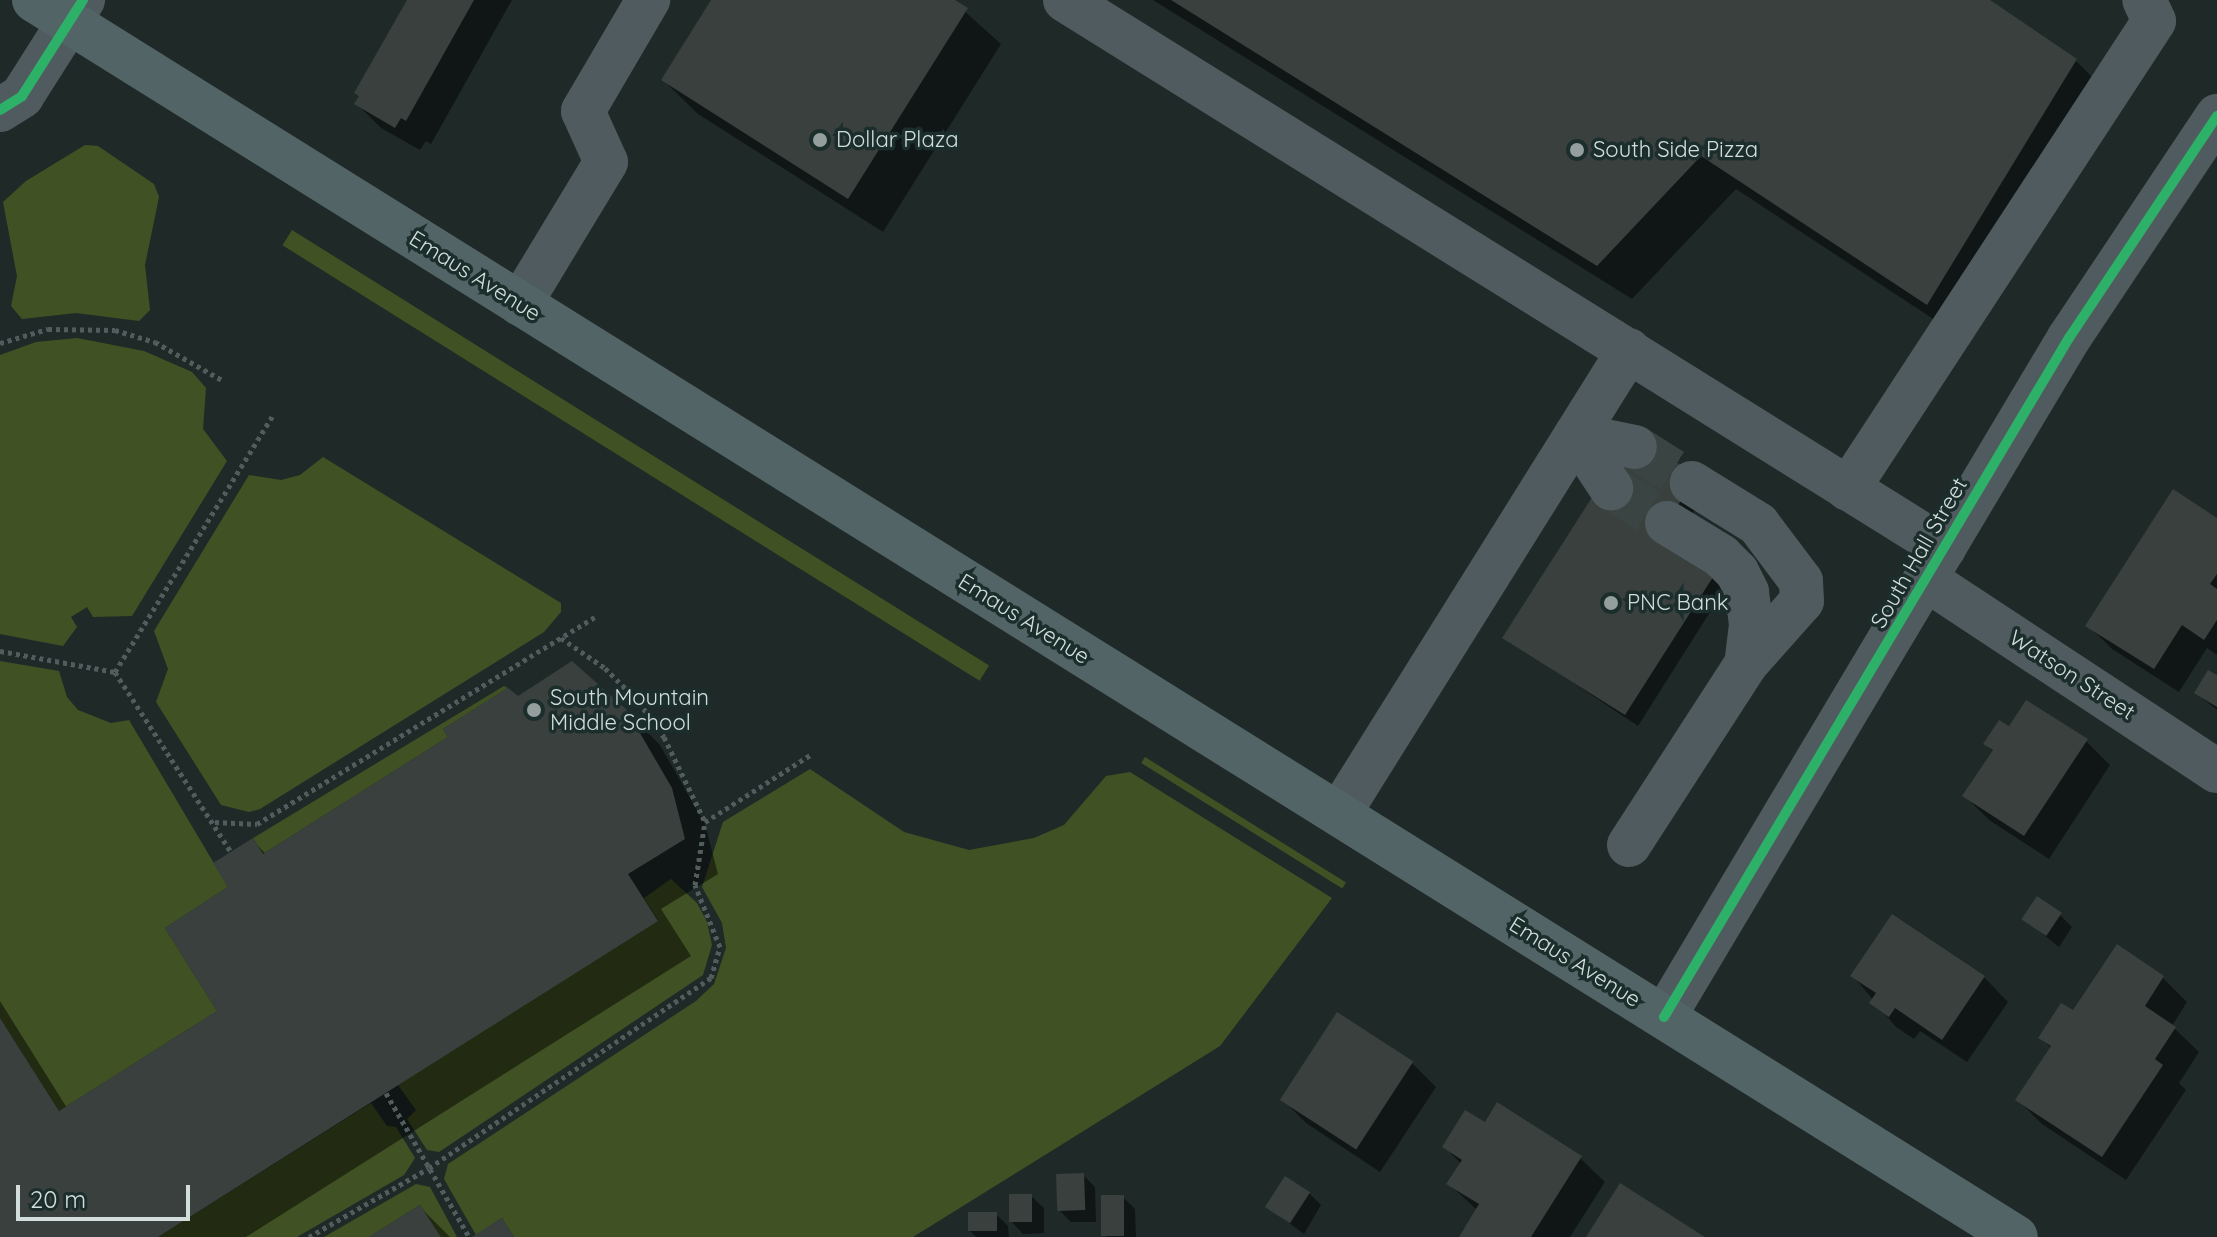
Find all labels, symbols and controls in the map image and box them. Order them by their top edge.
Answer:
place label: Dollar Plaza [836,127,959,153]
marker: Dollar Plaza [811,131,829,149]
place label: South Side Pizza [1593,137,1758,163]
marker: South Side Pizza [1568,141,1586,159]
street label: Emaus Avenue [405,225,545,327]
street label: South Hall Street [1865,473,1973,633]
street label: Emaus Avenue [954,568,1094,670]
place label: PNC Bank [1627,590,1729,616]
marker: PNC Bank [1602,594,1620,612]
street label: Watson Street [2004,625,2140,725]
place label: South Mountain Middle School [550,684,709,736]
marker: South Mountain Middle School [525,701,543,719]
street label: Emaus Avenue [1505,911,1645,1013]
scale bar [20,1169,194,1219]
text: 20 m [30,1184,86,1214]

